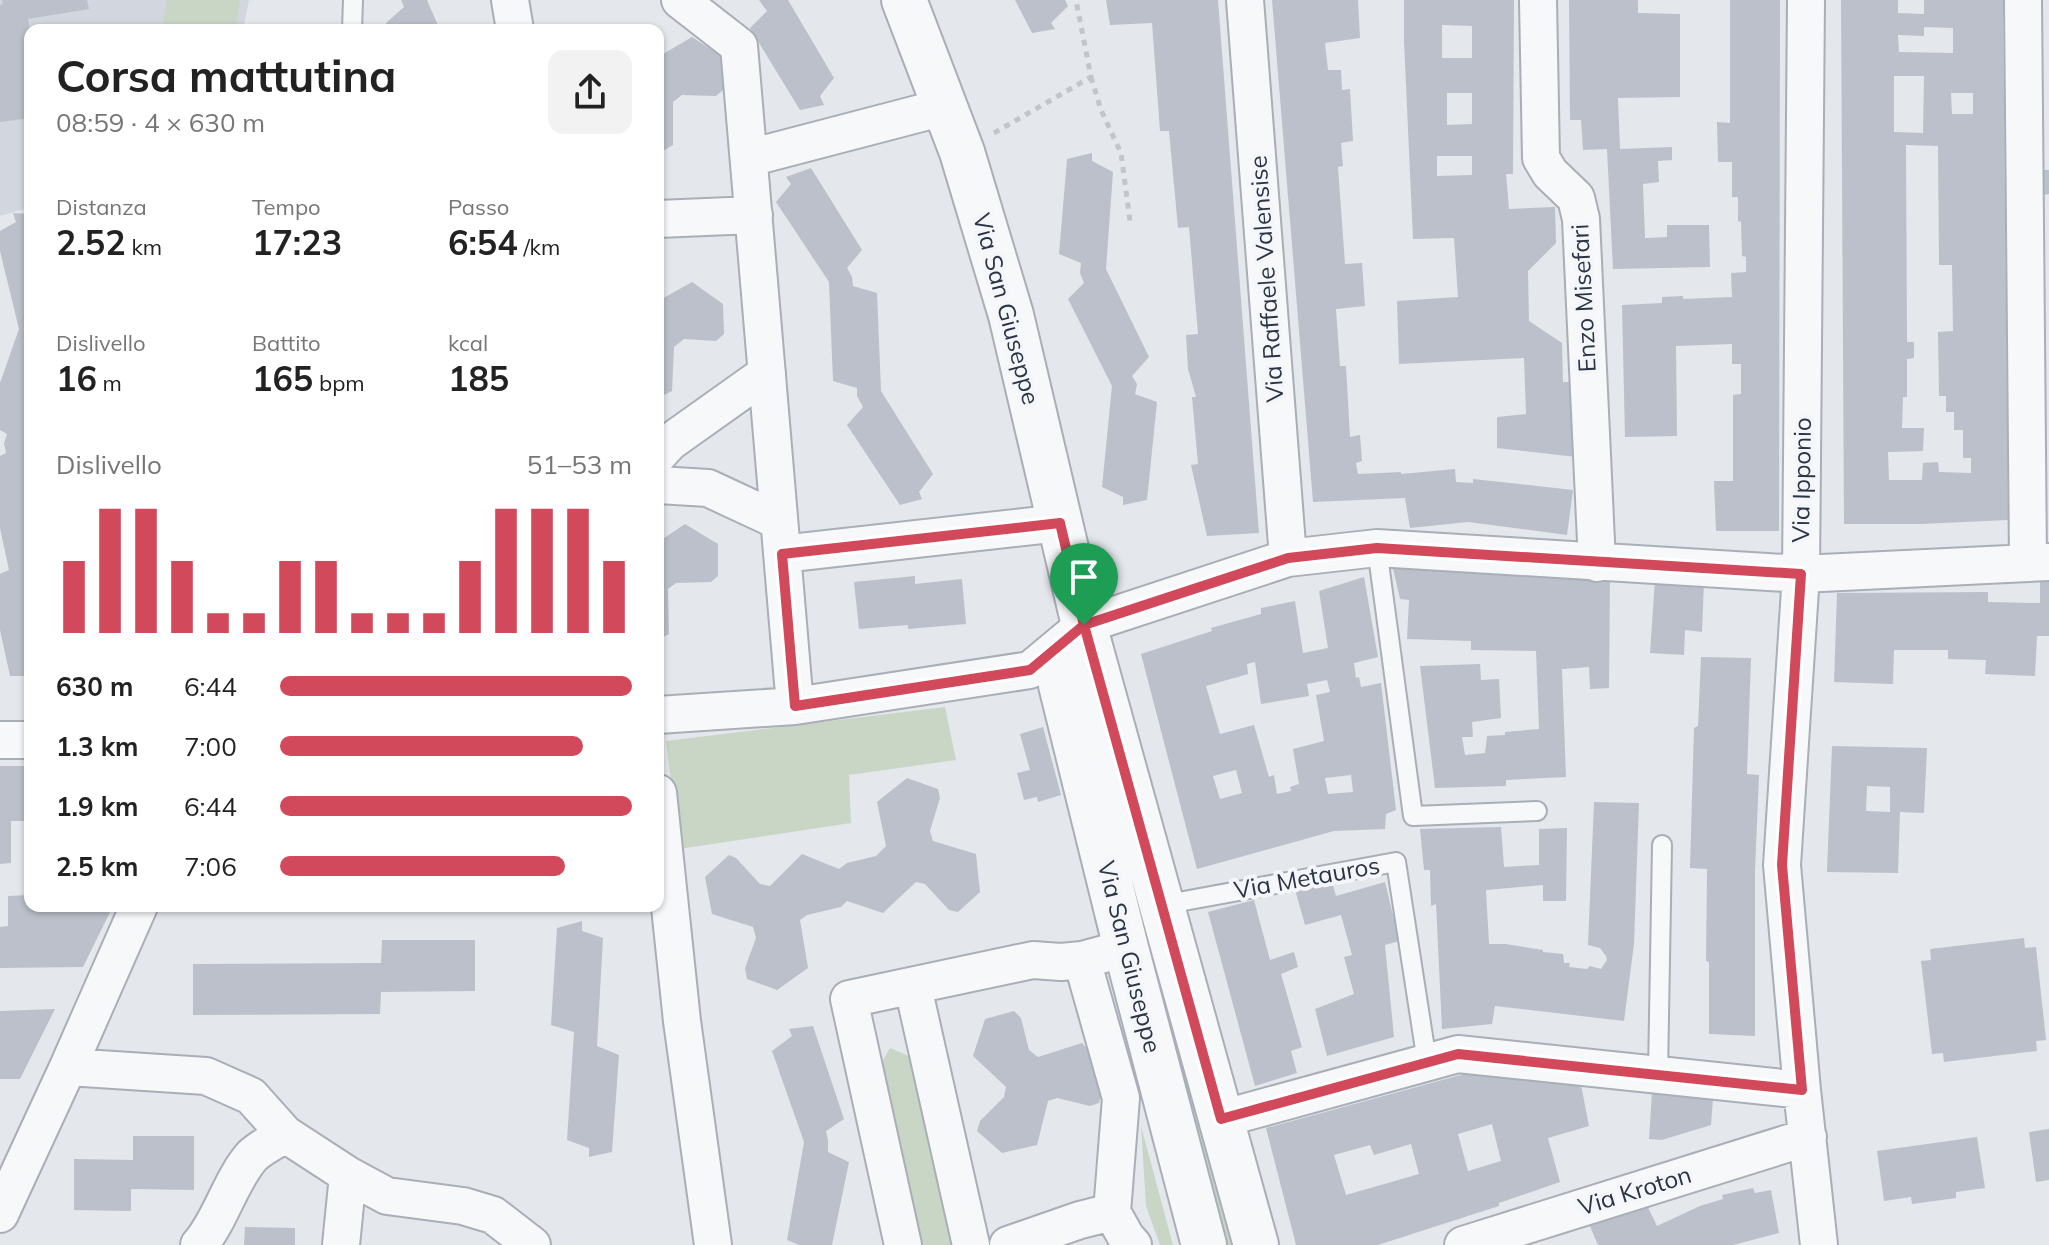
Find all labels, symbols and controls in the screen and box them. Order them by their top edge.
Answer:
text: Corsa mattutina [56,48,396,103]
button: share [548,50,632,134]
text: 08:59 · 4 × 630 m [56,106,265,139]
street label: Via Raffaele Valensise [1242,155,1290,404]
text: Distanza [56,193,147,221]
text: Tempo [252,193,321,221]
text: Passo [448,193,509,221]
street label: Via San Giuseppe [967,210,1047,408]
text: 2.52 [56,221,126,264]
text: 17:23 [252,221,342,264]
text: 6:54 [448,221,518,264]
street label: Enzo Misefari [1564,223,1602,373]
text: km [126,233,162,261]
text: /km [518,233,560,261]
text: Dislivello [56,329,146,357]
text: Battito [252,329,321,357]
text: kcal [448,329,488,357]
text: 16 [56,357,97,400]
text: 165 [252,357,313,400]
text: 185 [448,357,509,400]
text: m [97,369,122,397]
text: bpm [313,369,365,397]
street label: Via Ipponio [1785,417,1817,543]
text: Dislivello [56,448,162,481]
text: 51–53 m [527,448,632,481]
pin [1050,543,1118,625]
icon: arrive [1062,555,1106,599]
text: 630 m [56,670,133,703]
text: 6:44 [184,670,237,703]
text: 1.3 km [56,730,139,763]
text: 7:00 [184,730,237,763]
text: 1.9 km [56,790,139,823]
text: 6:44 [184,790,237,823]
street label: Via Metauros [1232,849,1382,905]
text: 2.5 km [56,850,139,883]
text: 7:06 [184,850,237,883]
street label: Via San Giuseppe [1092,858,1168,1056]
street label: Via Kroton [1575,1159,1695,1221]

